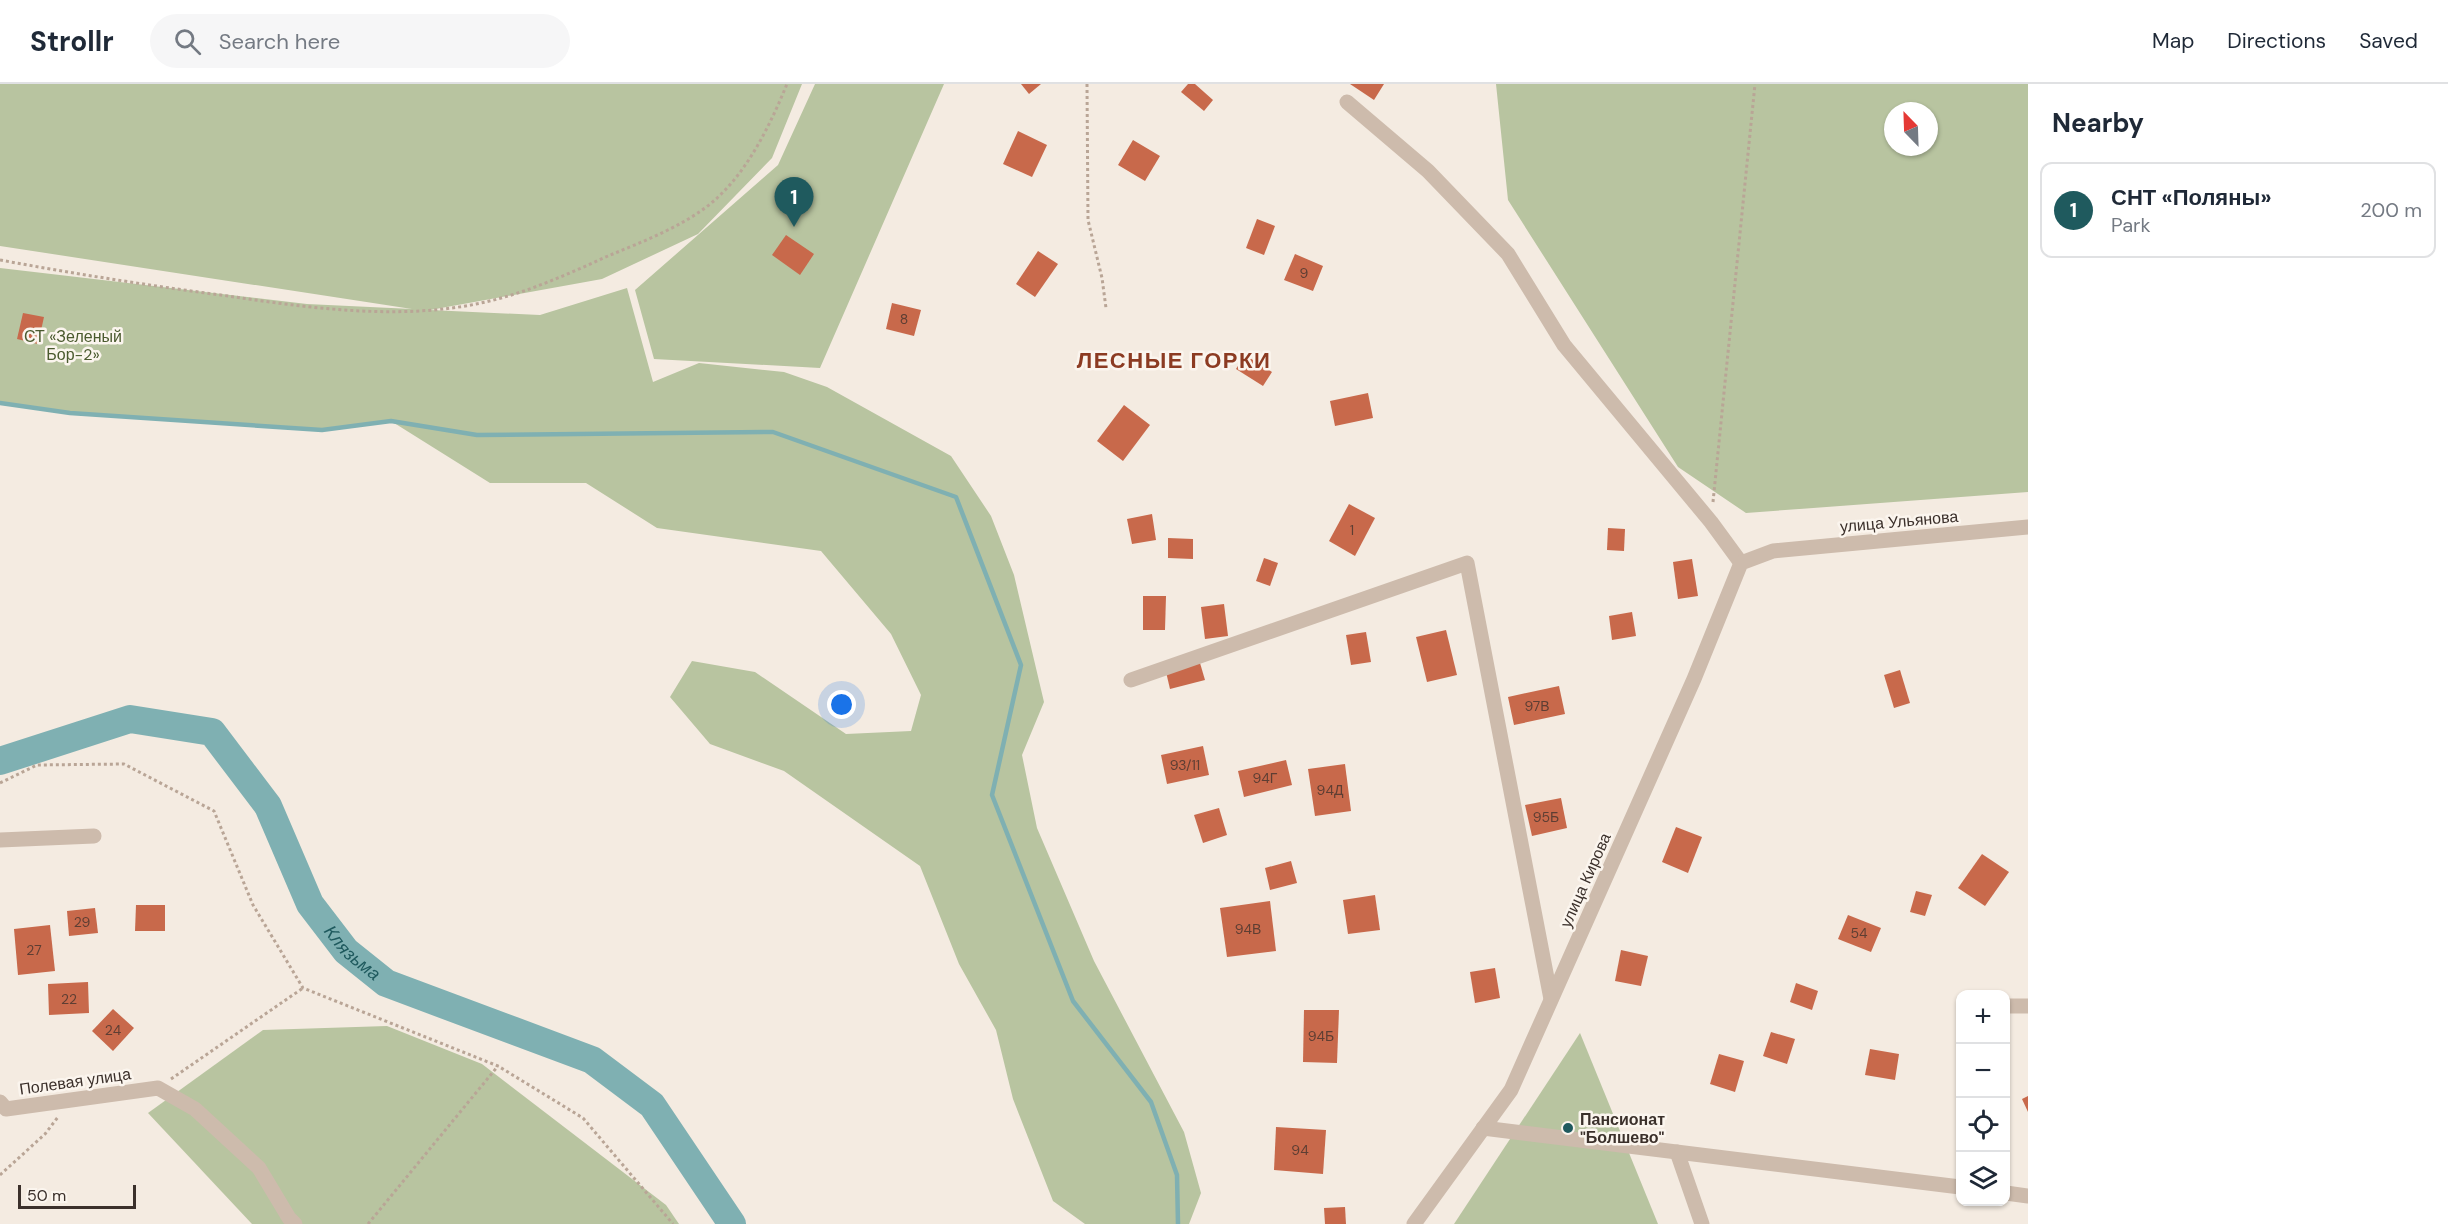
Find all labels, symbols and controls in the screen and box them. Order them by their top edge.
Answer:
search box [150,14,570,68]
text: Strollr [30,23,114,60]
icon: search [171,25,204,58]
text: Search here [219,27,340,56]
text: Map [2152,27,2194,55]
text: Directions [2227,27,2326,55]
text: Saved [2359,27,2418,55]
north arrow [1884,102,1938,156]
text: Nearby [2052,106,2144,140]
pin: 1 [774,178,814,227]
text: СНТ «Поляны» [2111,183,2272,212]
text: 1 [2070,197,2077,223]
text: 200 m [2360,197,2422,223]
text: Park [2111,212,2151,238]
house number: 9 [1300,264,1309,282]
house number: 8 [900,310,908,328]
park label: СТ «Зеленый Бор-2» [24,326,122,365]
district label: ЛЕСНЫЕ ГОРКИ [1077,346,1271,375]
street label: улица Ульянова [1839,506,1959,537]
house number: 1 [1350,521,1354,539]
your location [827,690,856,719]
house number: 97В [1524,697,1550,715]
house number: 93/11 [1170,756,1200,774]
house number: 94Г [1253,769,1278,787]
house number: 94Д [1317,781,1344,799]
house number: 95Б [1533,808,1559,826]
street label: улица Кирова [1555,829,1616,931]
house number: 29 [74,913,91,931]
water label: Клязьма [318,920,386,986]
house number: 94В [1235,920,1261,938]
house number: 54 [1850,924,1868,942]
house number: 27 [26,941,42,959]
house number: 22 [61,990,77,1008]
map controls [1956,990,2010,1206]
button: + [1956,990,2010,1044]
house number: 24 [105,1021,122,1039]
house number: 94Б [1308,1027,1334,1045]
button: − [1956,1044,2010,1098]
street label: Полевая улица [18,1063,132,1100]
button: locate [1956,1098,2010,1152]
place label: Пансионат "Болшево" [1580,1109,1665,1148]
marker: Пансионат "Болшево" [1561,1121,1575,1135]
house number: 94 [1291,1141,1309,1159]
button: layers [1956,1152,2010,1206]
scale bar [18,1182,136,1210]
text: 50 m [27,1185,66,1206]

